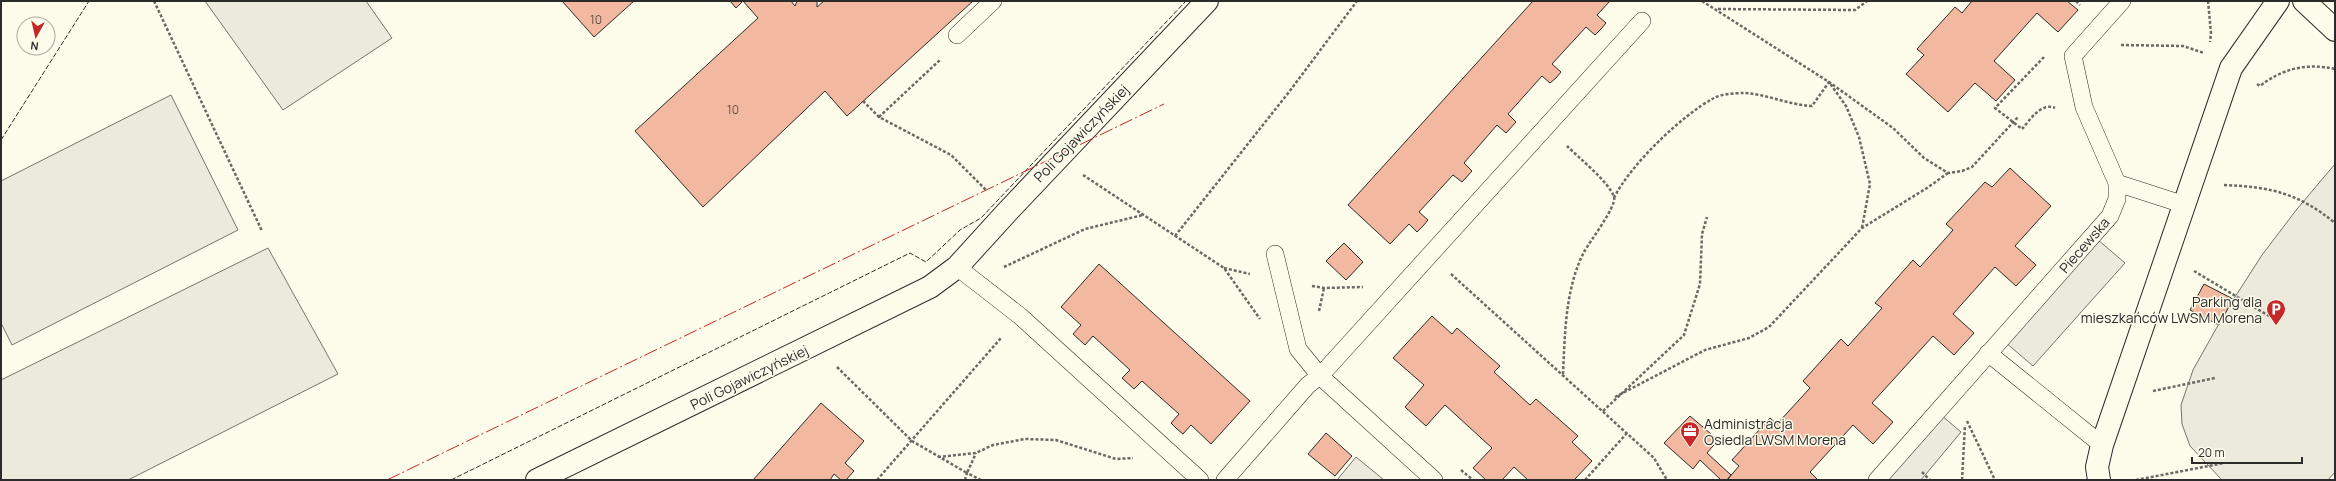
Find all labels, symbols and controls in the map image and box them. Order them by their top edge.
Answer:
house number: 10 [590,11,602,28]
north arrow [16,16,56,56]
text: N [29,38,39,54]
street label: Poli Gojawiczyńskiej [1029,80,1133,186]
house number: 10 [727,101,739,118]
street label: Piecewska [2055,213,2113,277]
place label: Parking dla mieszkańców LWSM Morena [2081,292,2262,327]
parking icon: Parking dla mieszkańców LWSM Morena [2265,298,2287,326]
street label: Poli Gojawiczyńskiej [687,340,811,414]
place label: Administracja Osiedla LWSM Morena [1704,414,1846,449]
office icon: Administracja Osiedla LWSM Morena [1679,420,1701,448]
scale bar [2192,439,2302,465]
text: 20 m [2198,444,2225,461]

